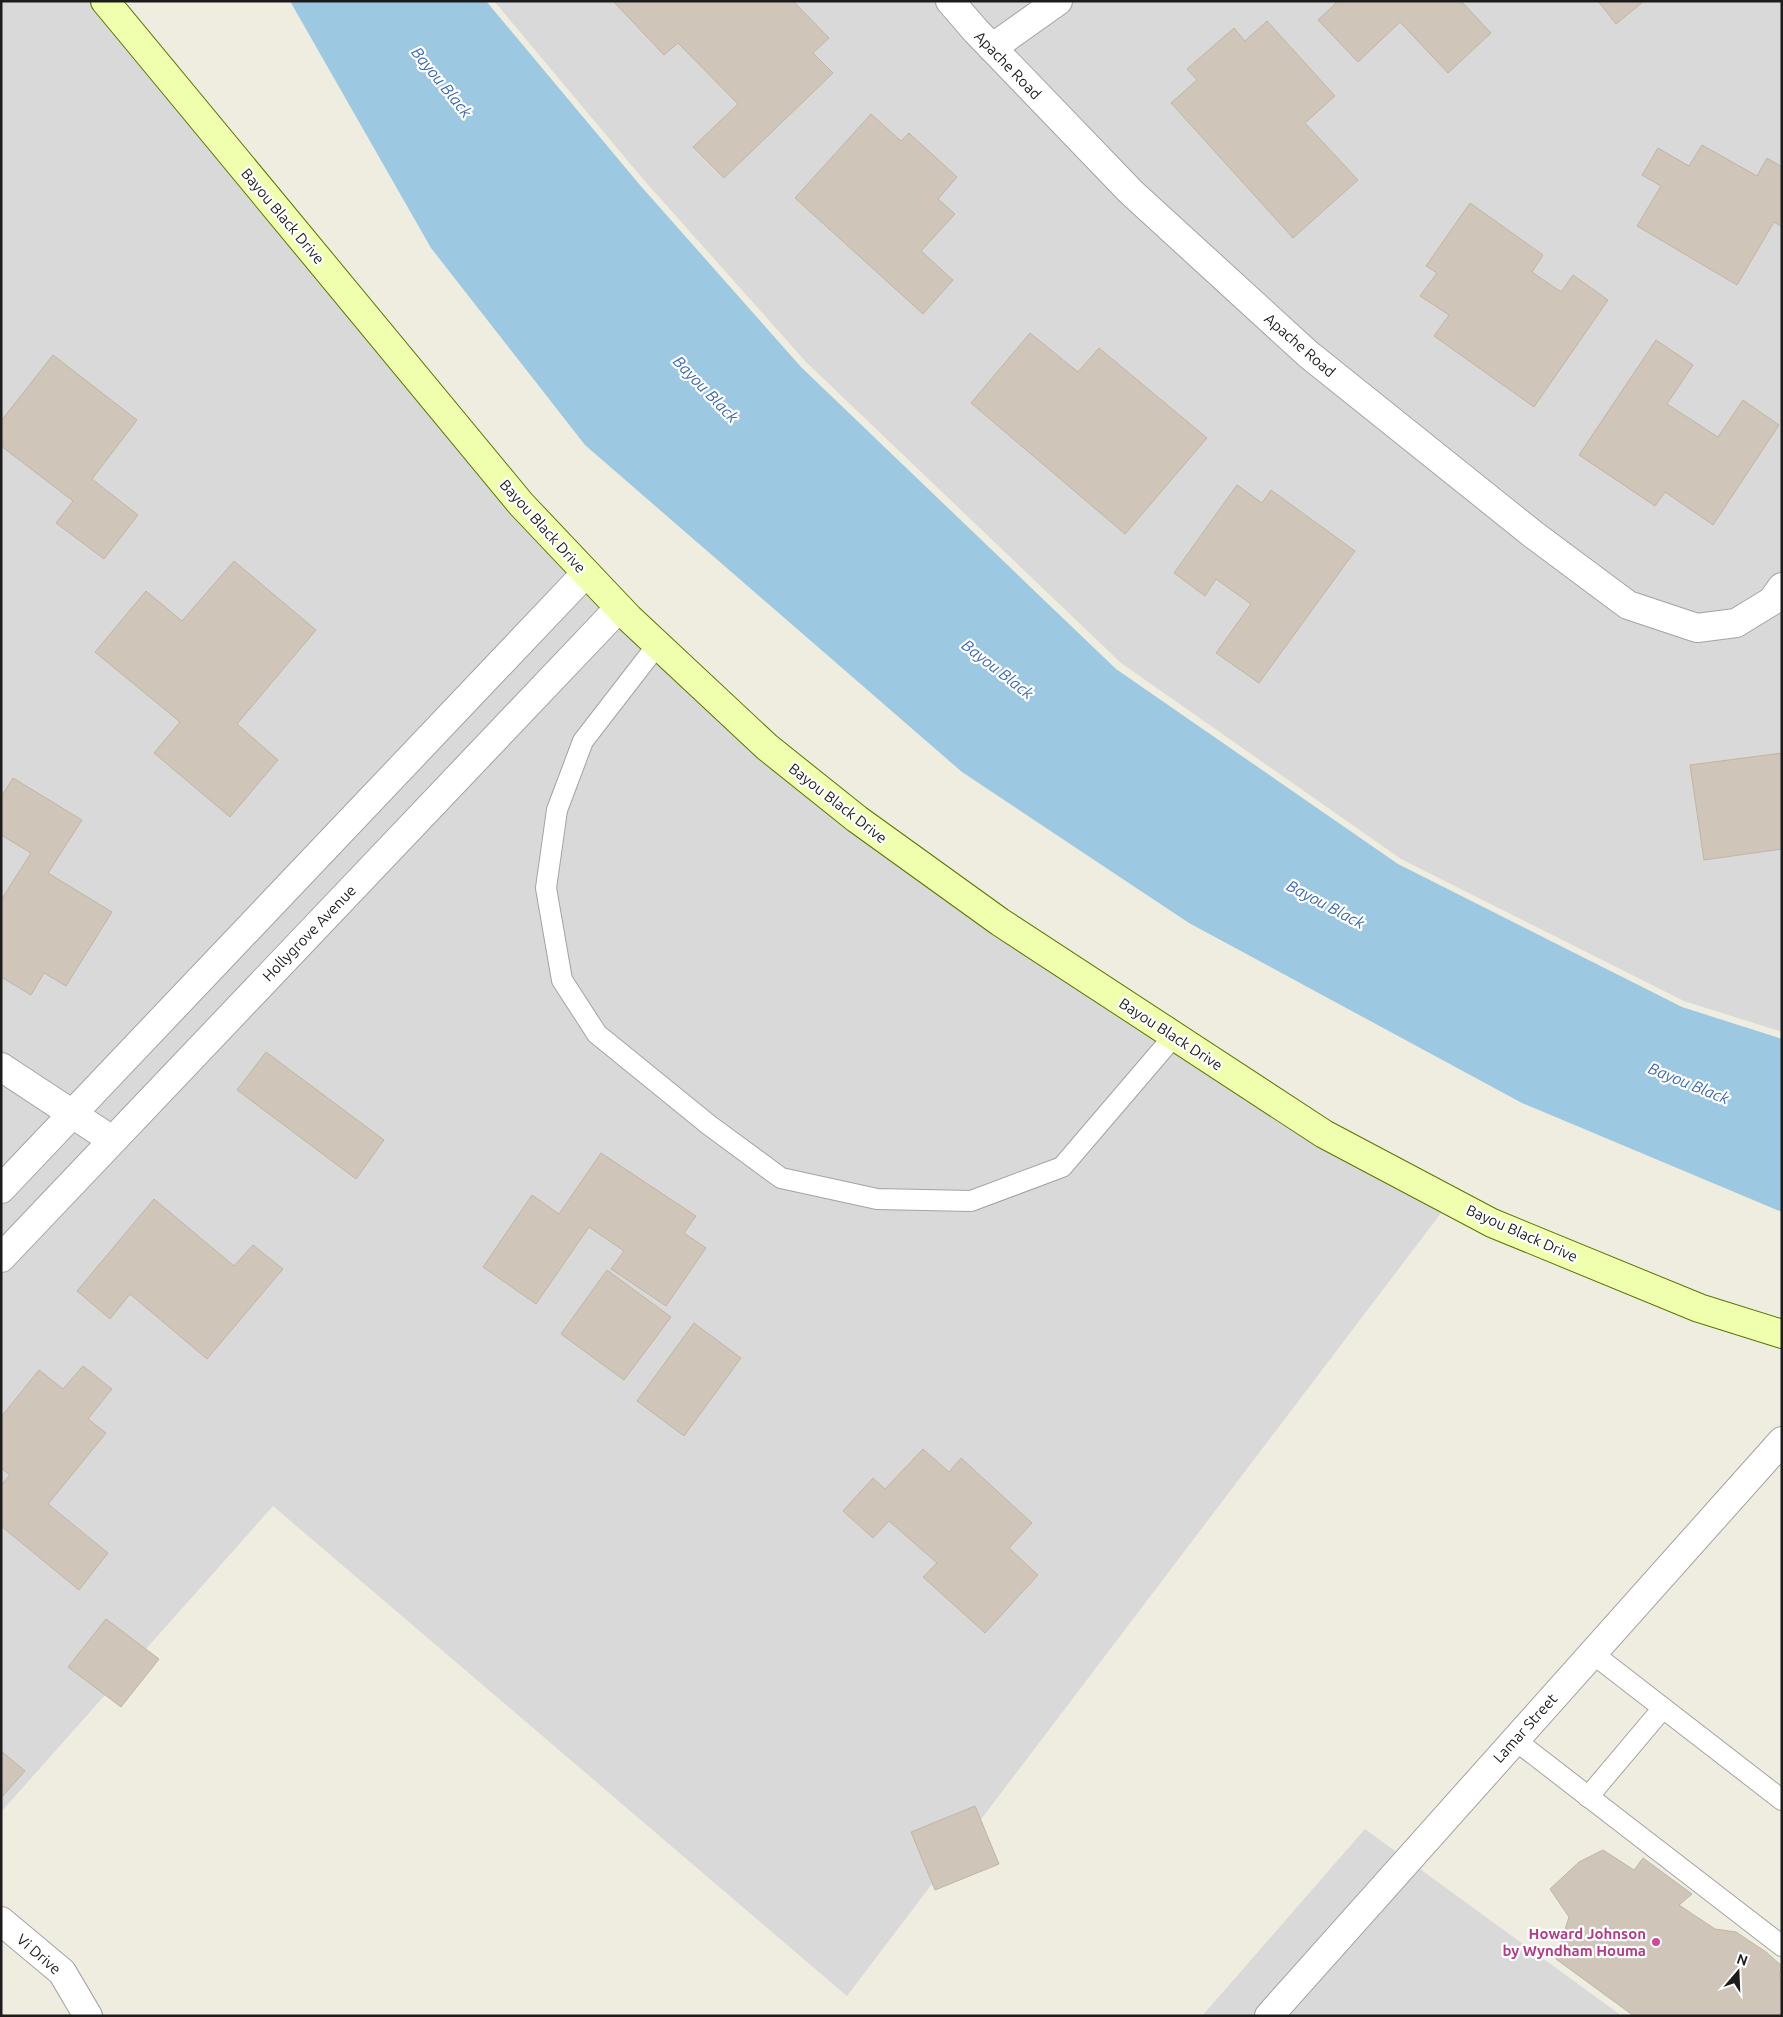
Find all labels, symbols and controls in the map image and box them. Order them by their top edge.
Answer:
street label: Apache Road [971,27,1045,103]
water label: Bayou Black [408,43,476,122]
street label: Bayou Black Drive [238,165,328,267]
street label: Apache Road [1261,310,1339,380]
water label: Bayou Black [670,352,743,427]
street label: Bayou Black Drive [497,476,589,576]
water label: Bayou Black [959,636,1038,703]
street label: Bayou Black Drive [786,759,890,847]
water label: Bayou Black [1284,876,1369,932]
street label: Hollygrove Avenue [259,881,359,985]
street label: Bayou Black Drive [1116,994,1226,1074]
water label: Bayou Black [1646,1059,1733,1108]
street label: Bayou Black Drive [1464,1201,1580,1265]
street label: Lamar Street [1490,1690,1560,1766]
place label: Howard Johnson by Wyndham Houma [1503,1925,1646,1959]
street label: Vi Drive [14,1930,64,1978]
marker: Howard Johnson by Wyndham Houma [1650,1936,1662,1948]
north arrow [1713,1947,1763,1997]
text: N [1735,1950,1750,1969]

